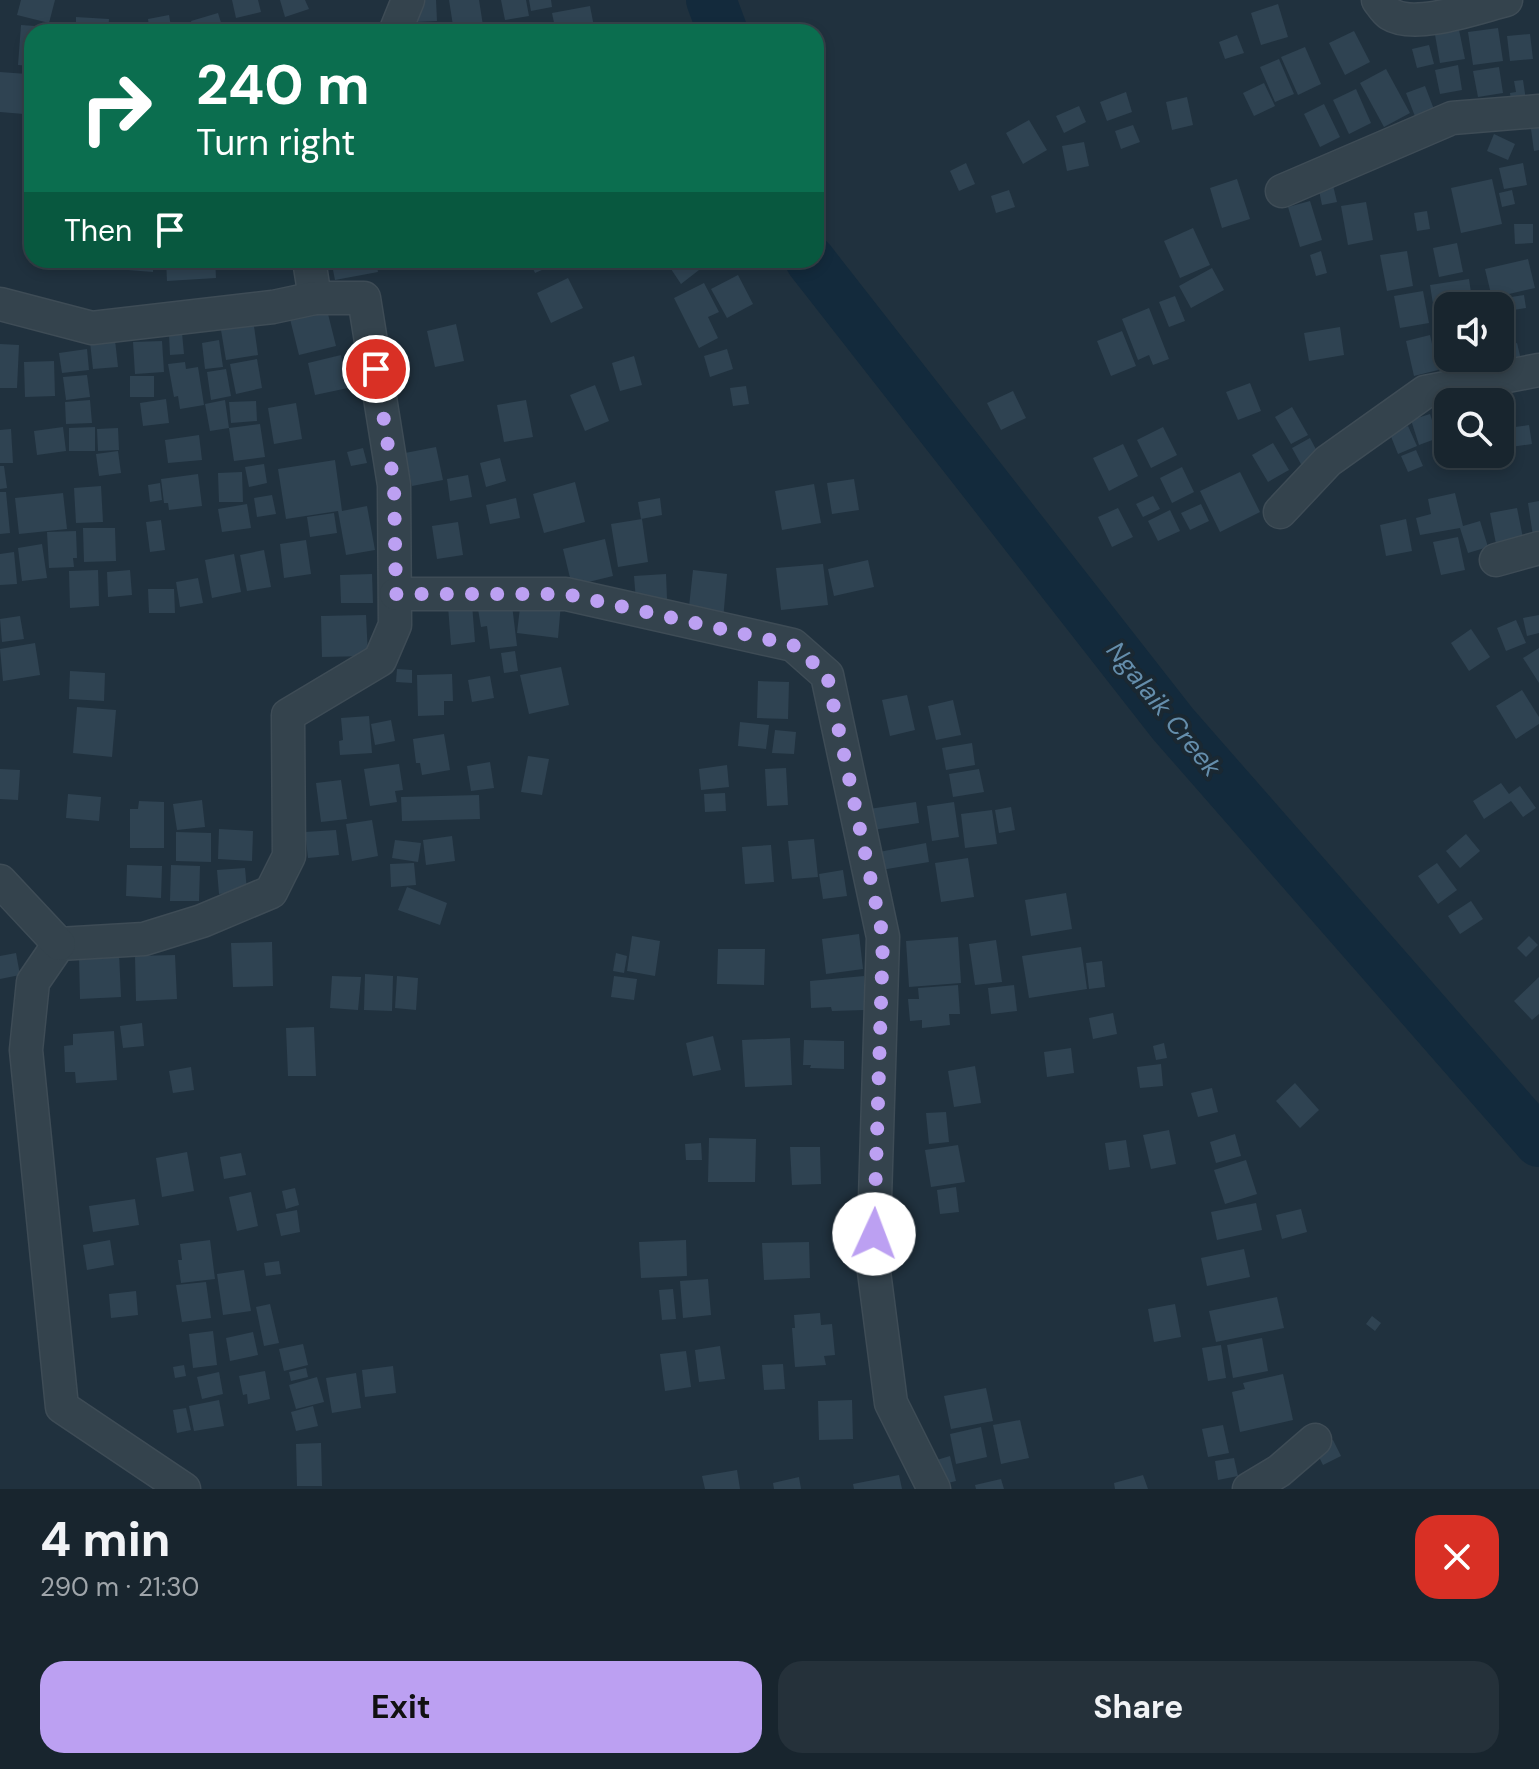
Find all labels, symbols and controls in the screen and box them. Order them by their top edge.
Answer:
text: 240 m [196,48,370,121]
icon: right [64,56,168,160]
text: Turn right [196,119,355,166]
icon: arrive [148,208,192,252]
text: Then [64,211,132,250]
map controls [1434,292,1514,468]
button: sound [1434,292,1514,372]
pin [342,335,410,403]
icon: arrive [354,347,398,391]
button: search [1434,388,1514,468]
water label: Ngalaik Creek [1099,634,1229,784]
position arrow [832,1192,916,1276]
text: 4 min [40,1508,170,1571]
button: close [1415,1515,1499,1599]
text: 290 m · 21:30 [40,1570,199,1604]
button: Exit [40,1661,762,1753]
button: Share [778,1661,1499,1753]

